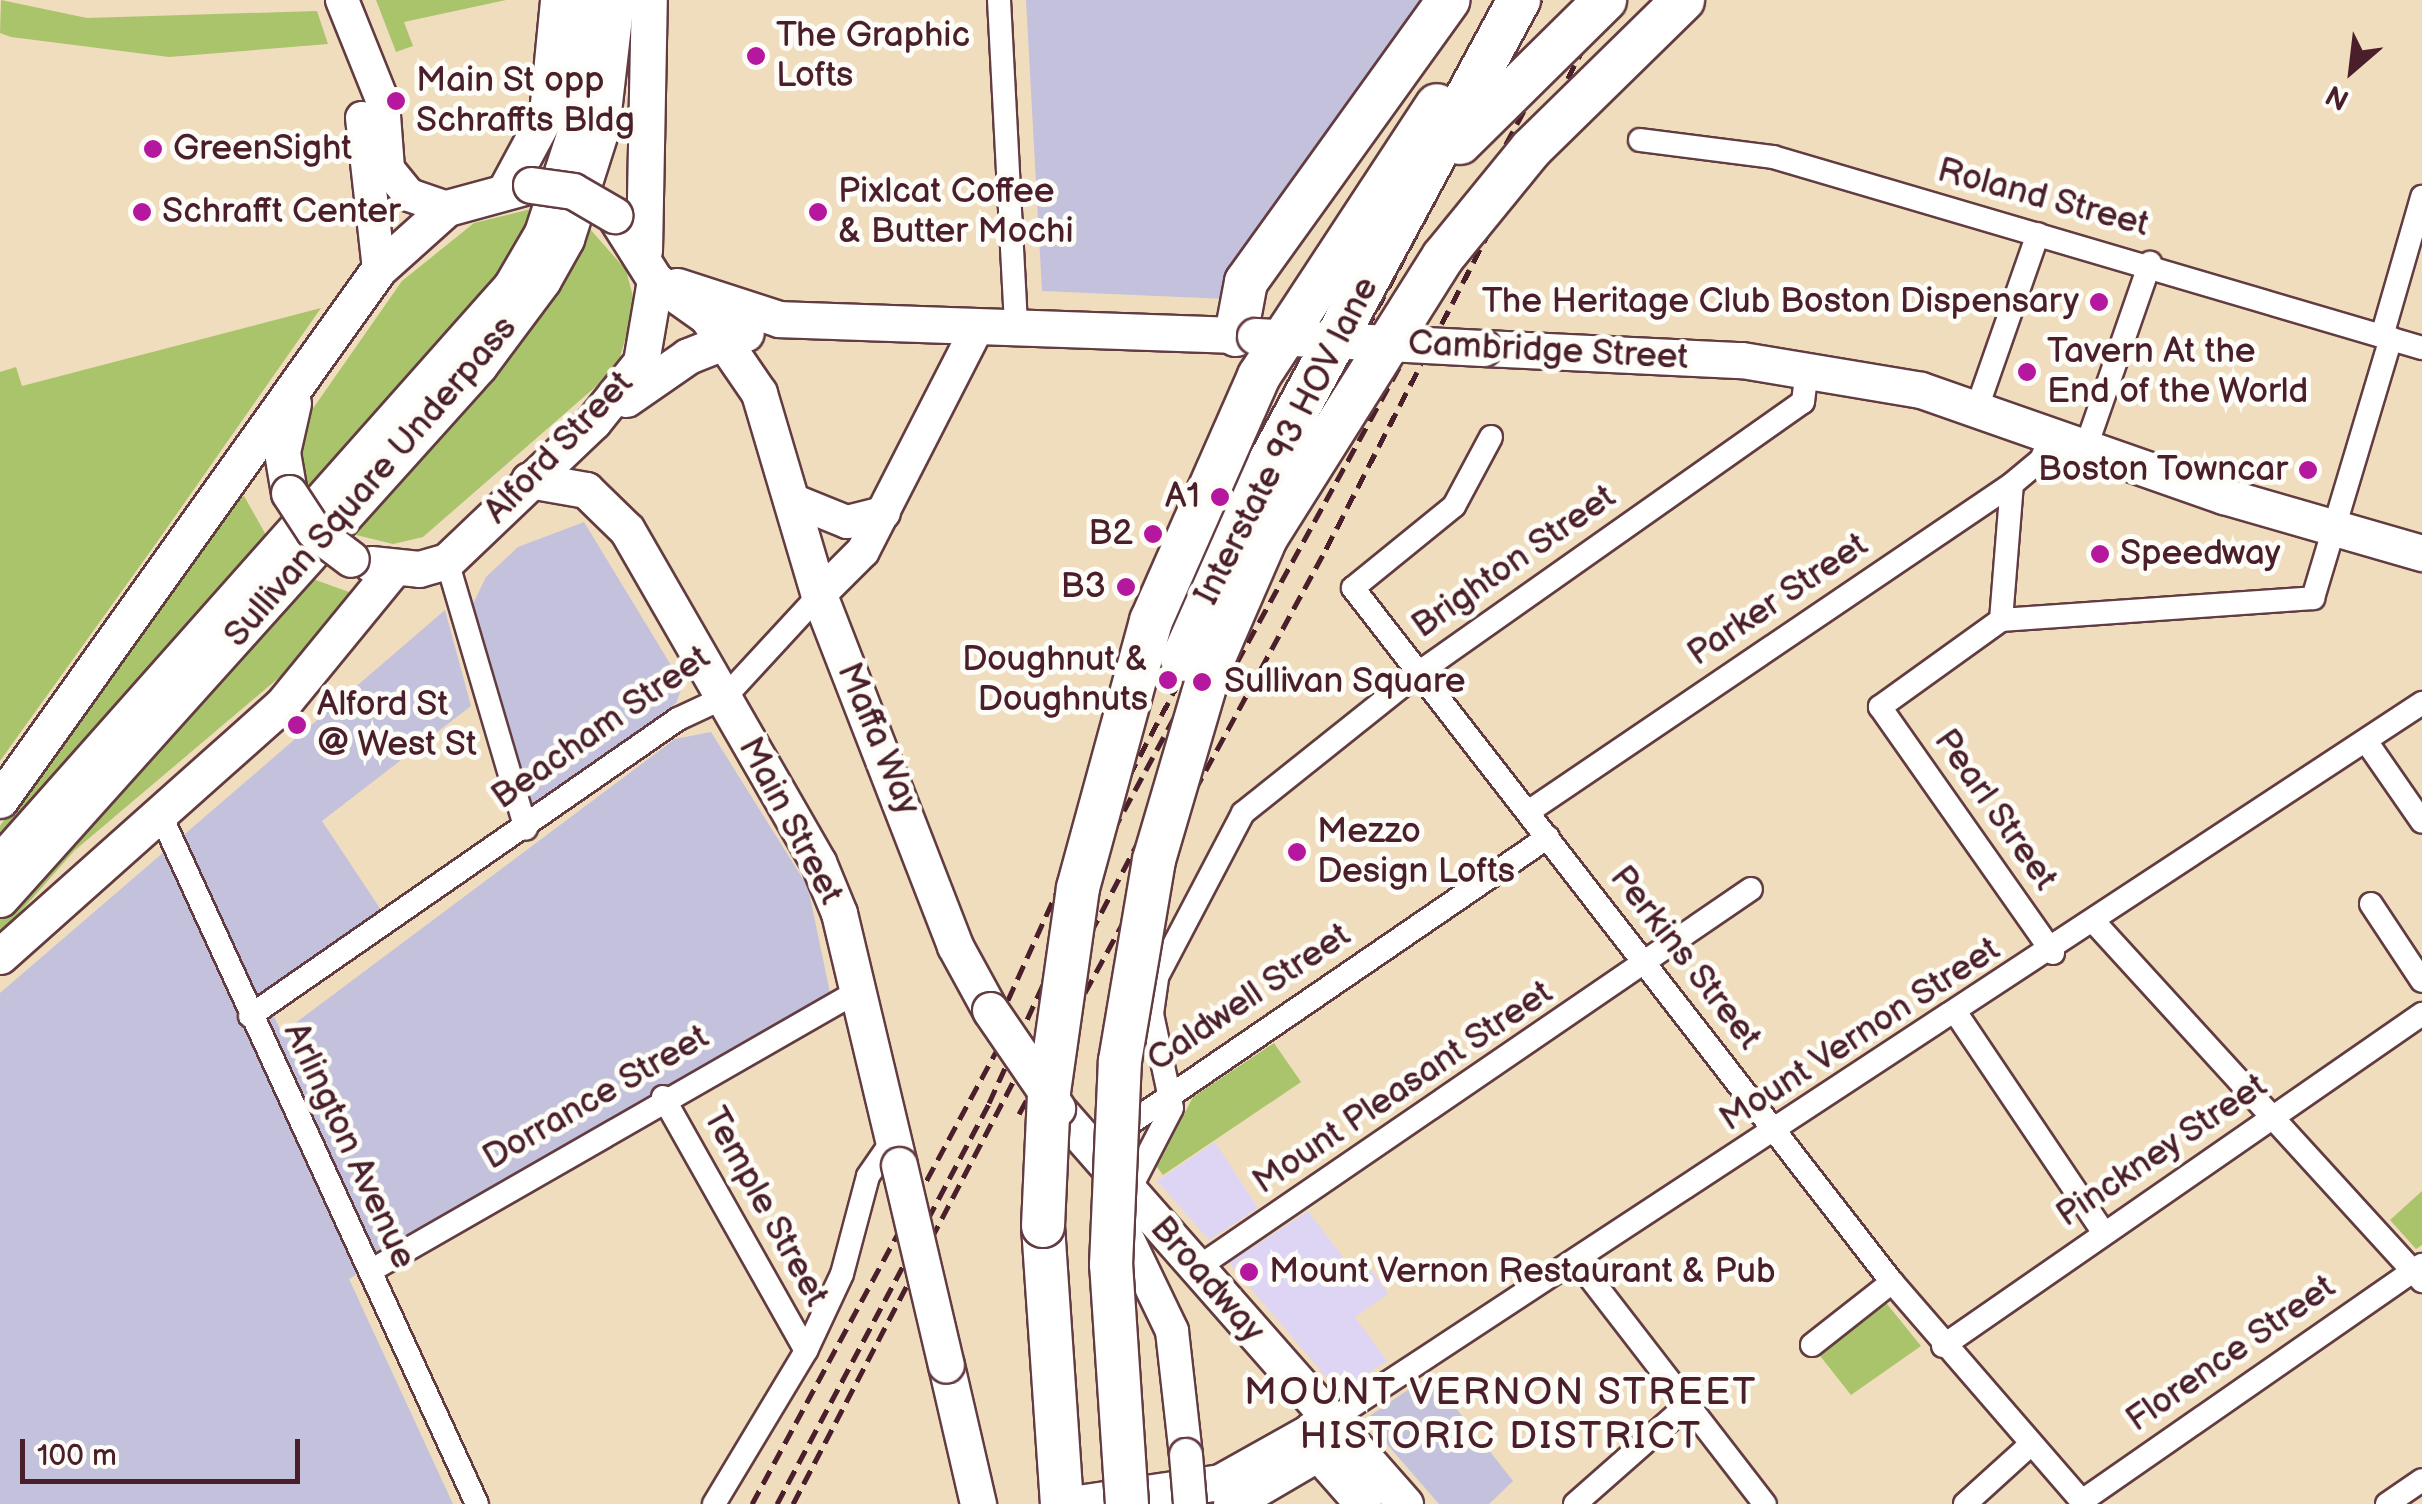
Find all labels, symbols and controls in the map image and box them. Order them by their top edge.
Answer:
place label: The Graphic Lofts [776,15,970,97]
north arrow [2302,20,2402,120]
marker: The Graphic Lofts [745,45,767,67]
place label: Main St opp Schraffts Bldg [416,60,635,142]
text: N [2321,77,2355,116]
marker: Main St opp Schraffts Bldg [385,90,407,112]
place label: GreenSight [173,128,352,170]
marker: GreenSight [142,138,164,160]
street label: Roland Street [1933,150,2153,246]
place label: Pixlcat Coffee & Butter Mochi [838,171,1074,253]
place label: Schrafft Center [162,191,401,233]
marker: Schrafft Center [131,201,153,223]
marker: Pixlcat Coffee & Butter Mochi [807,201,829,223]
street label: Interstate 93 HOV lane [1186,270,1388,612]
place label: The Heritage Club Boston Dispensary [1482,281,2079,323]
marker: The Heritage Club Boston Dispensary [2088,291,2110,313]
street label: Sullivan Square Underpass [216,308,526,656]
street label: Cambridge Street [1407,323,1689,379]
place label: Tavern At the End of the World [2047,331,2310,413]
marker: Tavern At the End of the World [2016,361,2038,383]
street label: Alford Street [476,363,642,533]
place label: Boston Towncar [2037,449,2288,491]
marker: Boston Towncar [2297,459,2319,481]
place label: A1 [1165,476,1200,518]
street label: Brighton Street [1404,476,1624,648]
marker: A1 [1209,486,1231,508]
place label: B2 [1088,513,1133,555]
marker: B2 [1142,523,1164,545]
street label: Parker Street [1680,524,1876,676]
place label: Speedway [2120,533,2281,575]
marker: Speedway [2089,543,2111,565]
place label: B3 [1061,566,1106,608]
marker: B3 [1115,576,1137,598]
street label: Beacham Street [484,637,718,819]
place label: Doughnut & Doughnuts [962,639,1148,721]
street label: Maffa Way [827,656,929,822]
place label: Sullivan Square [1224,661,1466,703]
marker: Doughnut & Doughnuts [1157,669,1179,691]
marker: Sullivan Square [1189,669,1215,695]
place label: Alford St @ West St [317,684,479,766]
marker: Alford St @ West St [286,714,308,736]
street label: Pearl Street [1924,721,2066,899]
street label: Main Street [728,730,852,912]
place label: Mezzo Design Lofts [1317,811,1515,893]
marker: Mezzo Design Lofts [1286,841,1308,863]
street label: Perkins Street [1600,858,1770,1058]
street label: Caldwell Street [1139,915,1359,1081]
street label: Mount Vernon Street [1712,929,2008,1141]
street label: Mount Pleasant Street [1245,972,1561,1204]
street label: Dorrance Street [476,1016,716,1180]
street label: Arlington Avenue [274,1017,424,1275]
street label: Pinckney Street [2048,1064,2276,1238]
street label: Temple Street [693,1100,837,1314]
street label: Broadway [1141,1208,1273,1352]
place label: Mount Vernon Restaurant & Pub [1269,1251,1777,1293]
marker: Mount Vernon Restaurant & Pub [1238,1261,1260,1283]
street label: Florence Street [2118,1266,2344,1442]
district label: MOUNT VERNON STREET HISTORIC DISTRICT [1243,1370,1759,1460]
scale bar [25,1419,305,1481]
text: 100 m [37,1438,117,1474]

